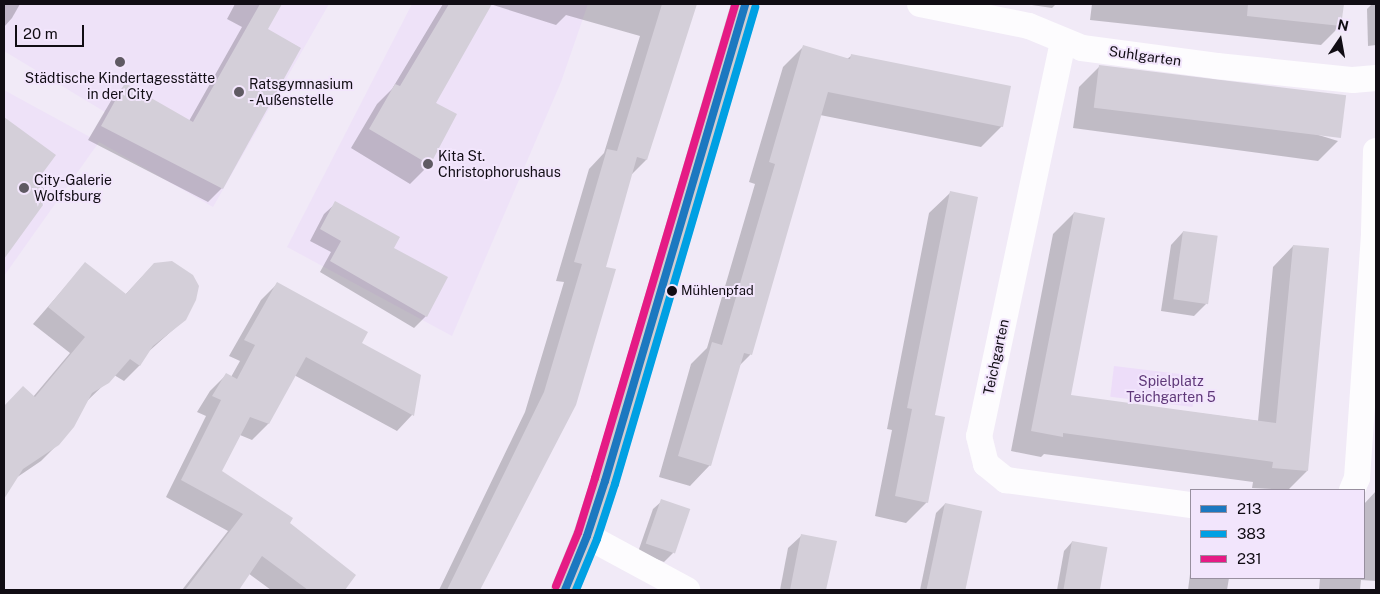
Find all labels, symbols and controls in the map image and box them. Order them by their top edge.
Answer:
scale bar [18,15,86,47]
north arrow [1315,15,1365,65]
text: N [1336,16,1350,34]
text: 20 m [23,25,58,42]
street label: Suhlgarten [1108,43,1182,69]
marker: Städtische Kindertagesstätte in der City [114,56,126,68]
place label: Städtische Kindertagesstätte in der City [25,70,215,102]
place label: Ratsgymnasium - Außenstelle [249,76,353,108]
marker: Ratsgymnasium - Außenstelle [233,86,245,98]
place label: Kita St. Christophorushaus [438,148,561,180]
marker: Kita St. Christophorushaus [422,158,434,170]
place label: City-Galerie Wolfsburg [34,172,112,204]
marker: City-Galerie Wolfsburg [18,182,30,194]
place label: Mühlenpfad [681,283,754,299]
marker: Mühlenpfad [667,286,677,296]
street label: Teichgarten [980,318,1012,396]
park label: Spielplatz Teichgarten 5 [1126,373,1216,406]
legend [1190,489,1365,579]
text: 213 [1237,500,1262,517]
text: 383 [1237,525,1265,542]
text: 231 [1237,550,1262,567]

